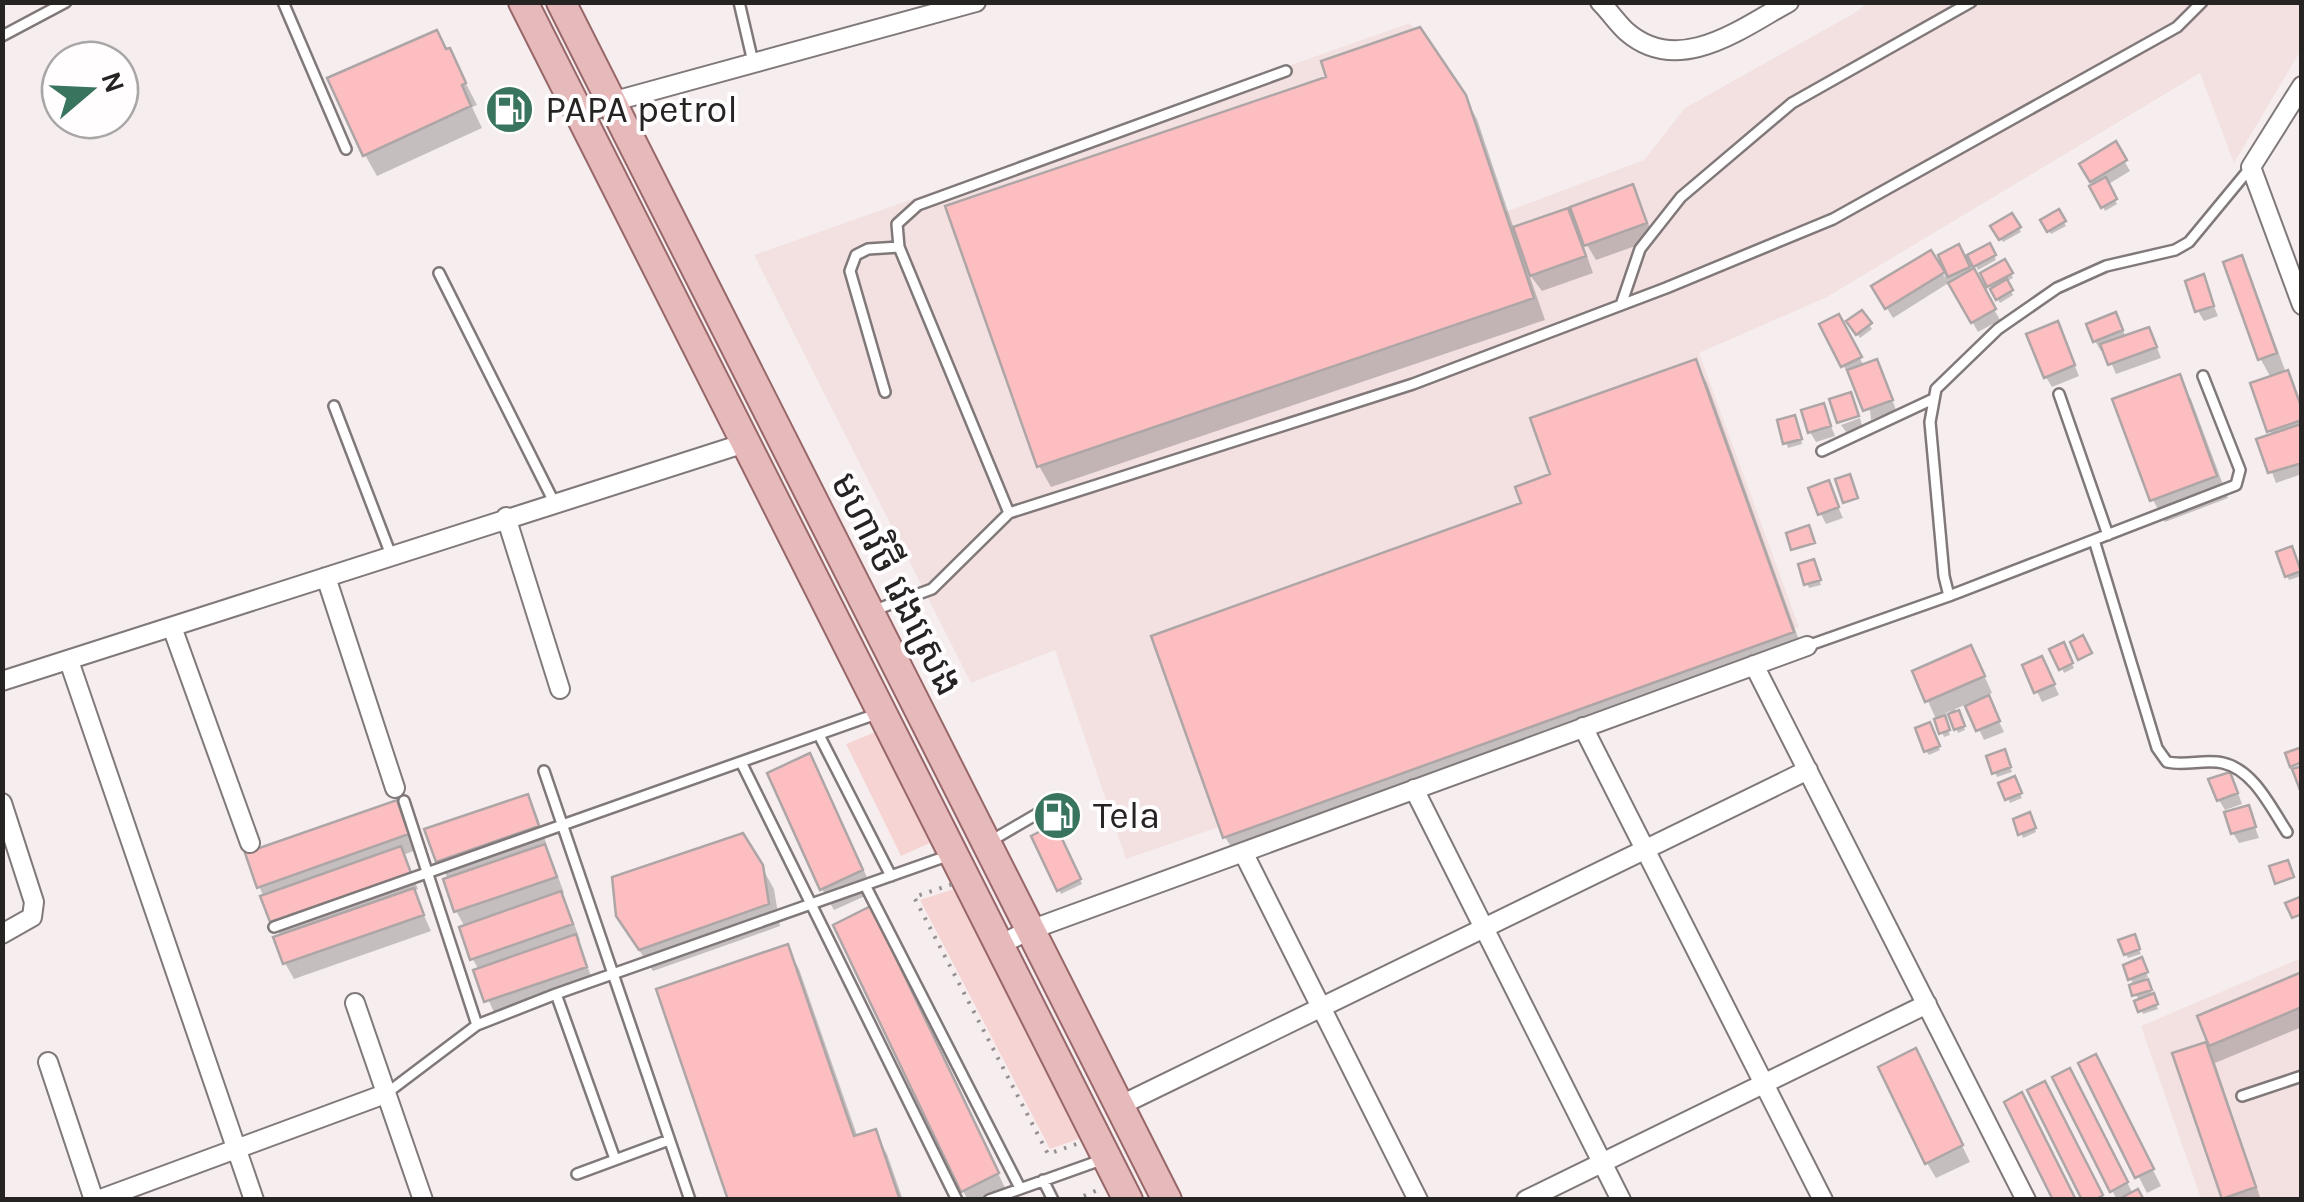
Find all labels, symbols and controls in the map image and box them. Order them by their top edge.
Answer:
north arrow [40,40,140,140]
text: N [94,67,132,97]
fuel station icon: PAPA petrol [484,83,536,135]
place label: PAPA petrol [545,87,738,132]
street label: មហាវិថី វេងស្រេង [821,465,973,703]
fuel station icon: Tela [1032,789,1084,841]
place label: Tela [1093,793,1160,838]

